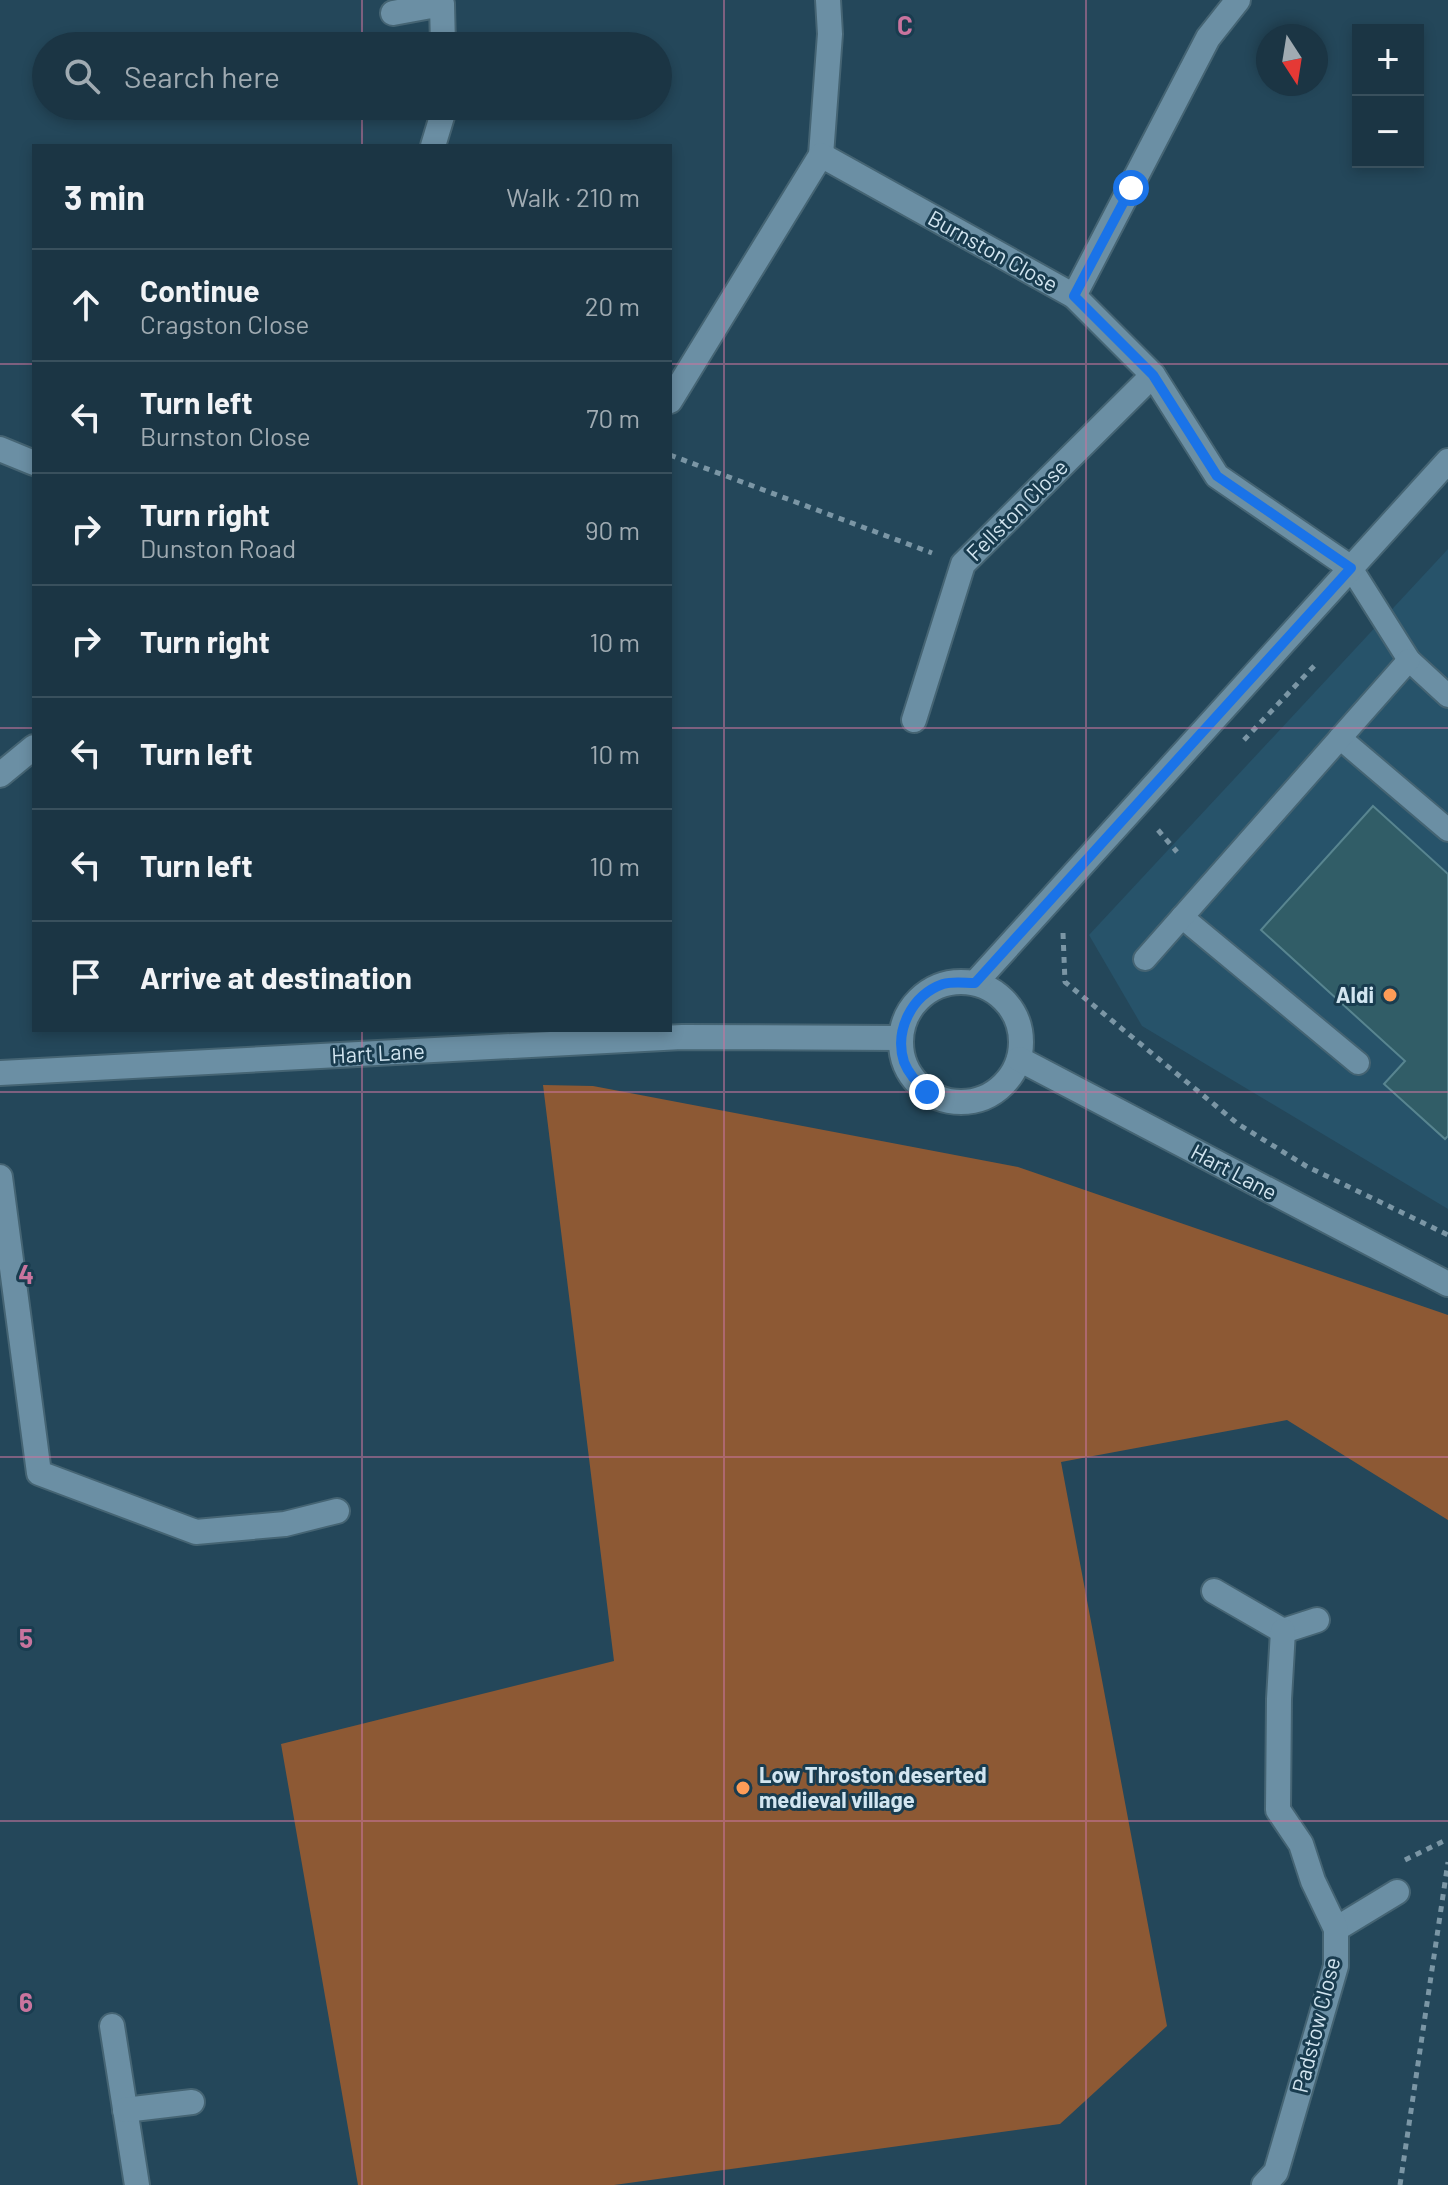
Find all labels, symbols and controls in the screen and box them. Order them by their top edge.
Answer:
text: C [897,9,913,40]
north arrow [1256,24,1328,96]
map controls [1352,24,1424,168]
button: + [1352,24,1424,96]
search box [32,32,672,120]
icon: search [60,54,104,98]
text: Search here [124,58,280,94]
button: − [1352,96,1424,168]
route start [1113,170,1149,206]
text: 3 min [64,176,145,217]
text: Walk · 210 m [506,181,640,212]
street label: Burnston Close [924,204,1063,296]
text: Continue [140,272,260,308]
icon: ahead [64,283,108,327]
text: 20 m [585,290,640,321]
text: Cragston Close [140,308,309,339]
text: Turn left [140,384,253,420]
icon: left [64,395,108,439]
text: 70 m [586,402,640,433]
text: Burnston Close [140,420,311,451]
street label: Fellston Close [960,453,1072,565]
text: Turn right [140,496,270,532]
icon: right [64,507,108,551]
text: 90 m [585,514,640,545]
text: Dunston Road [140,532,296,563]
icon: right [64,619,108,663]
text: Turn right [140,623,270,659]
text: 10 m [590,626,640,657]
icon: left [64,731,108,775]
text: Turn left [140,735,253,771]
text: 10 m [590,738,640,769]
icon: left [64,843,108,887]
text: Turn left [140,847,253,883]
text: 10 m [590,850,640,881]
icon: arrive [64,955,108,999]
text: Arrive at destination [140,959,412,995]
place label: Aldi [1336,981,1374,1007]
marker: Aldi [1381,986,1399,1004]
street label: Hart Lane [331,1037,425,1067]
route end [909,1074,945,1110]
street label: Hart Lane [1187,1138,1282,1205]
text: 4 [18,1258,34,1289]
text: 5 [19,1622,33,1653]
place label: Low Throston deserted medieval village [759,1761,987,1812]
marker: Low Throston deserted medieval village [734,1779,752,1797]
street label: Padstow Close [1286,1954,1344,2095]
text: 6 [19,1986,33,2017]

